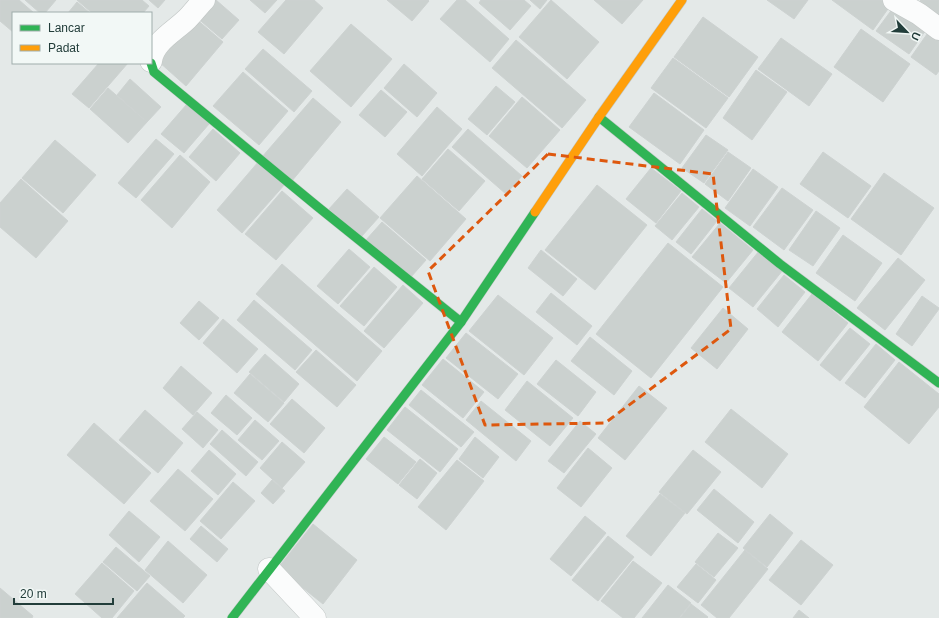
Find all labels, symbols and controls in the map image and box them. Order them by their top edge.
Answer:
legend [12,12,152,64]
north arrow [887,12,927,52]
text: Lancar [48,21,85,35]
text: U [909,30,923,42]
text: Padat [48,41,80,55]
scale bar [14,580,113,606]
text: 20 m [20,587,47,601]

